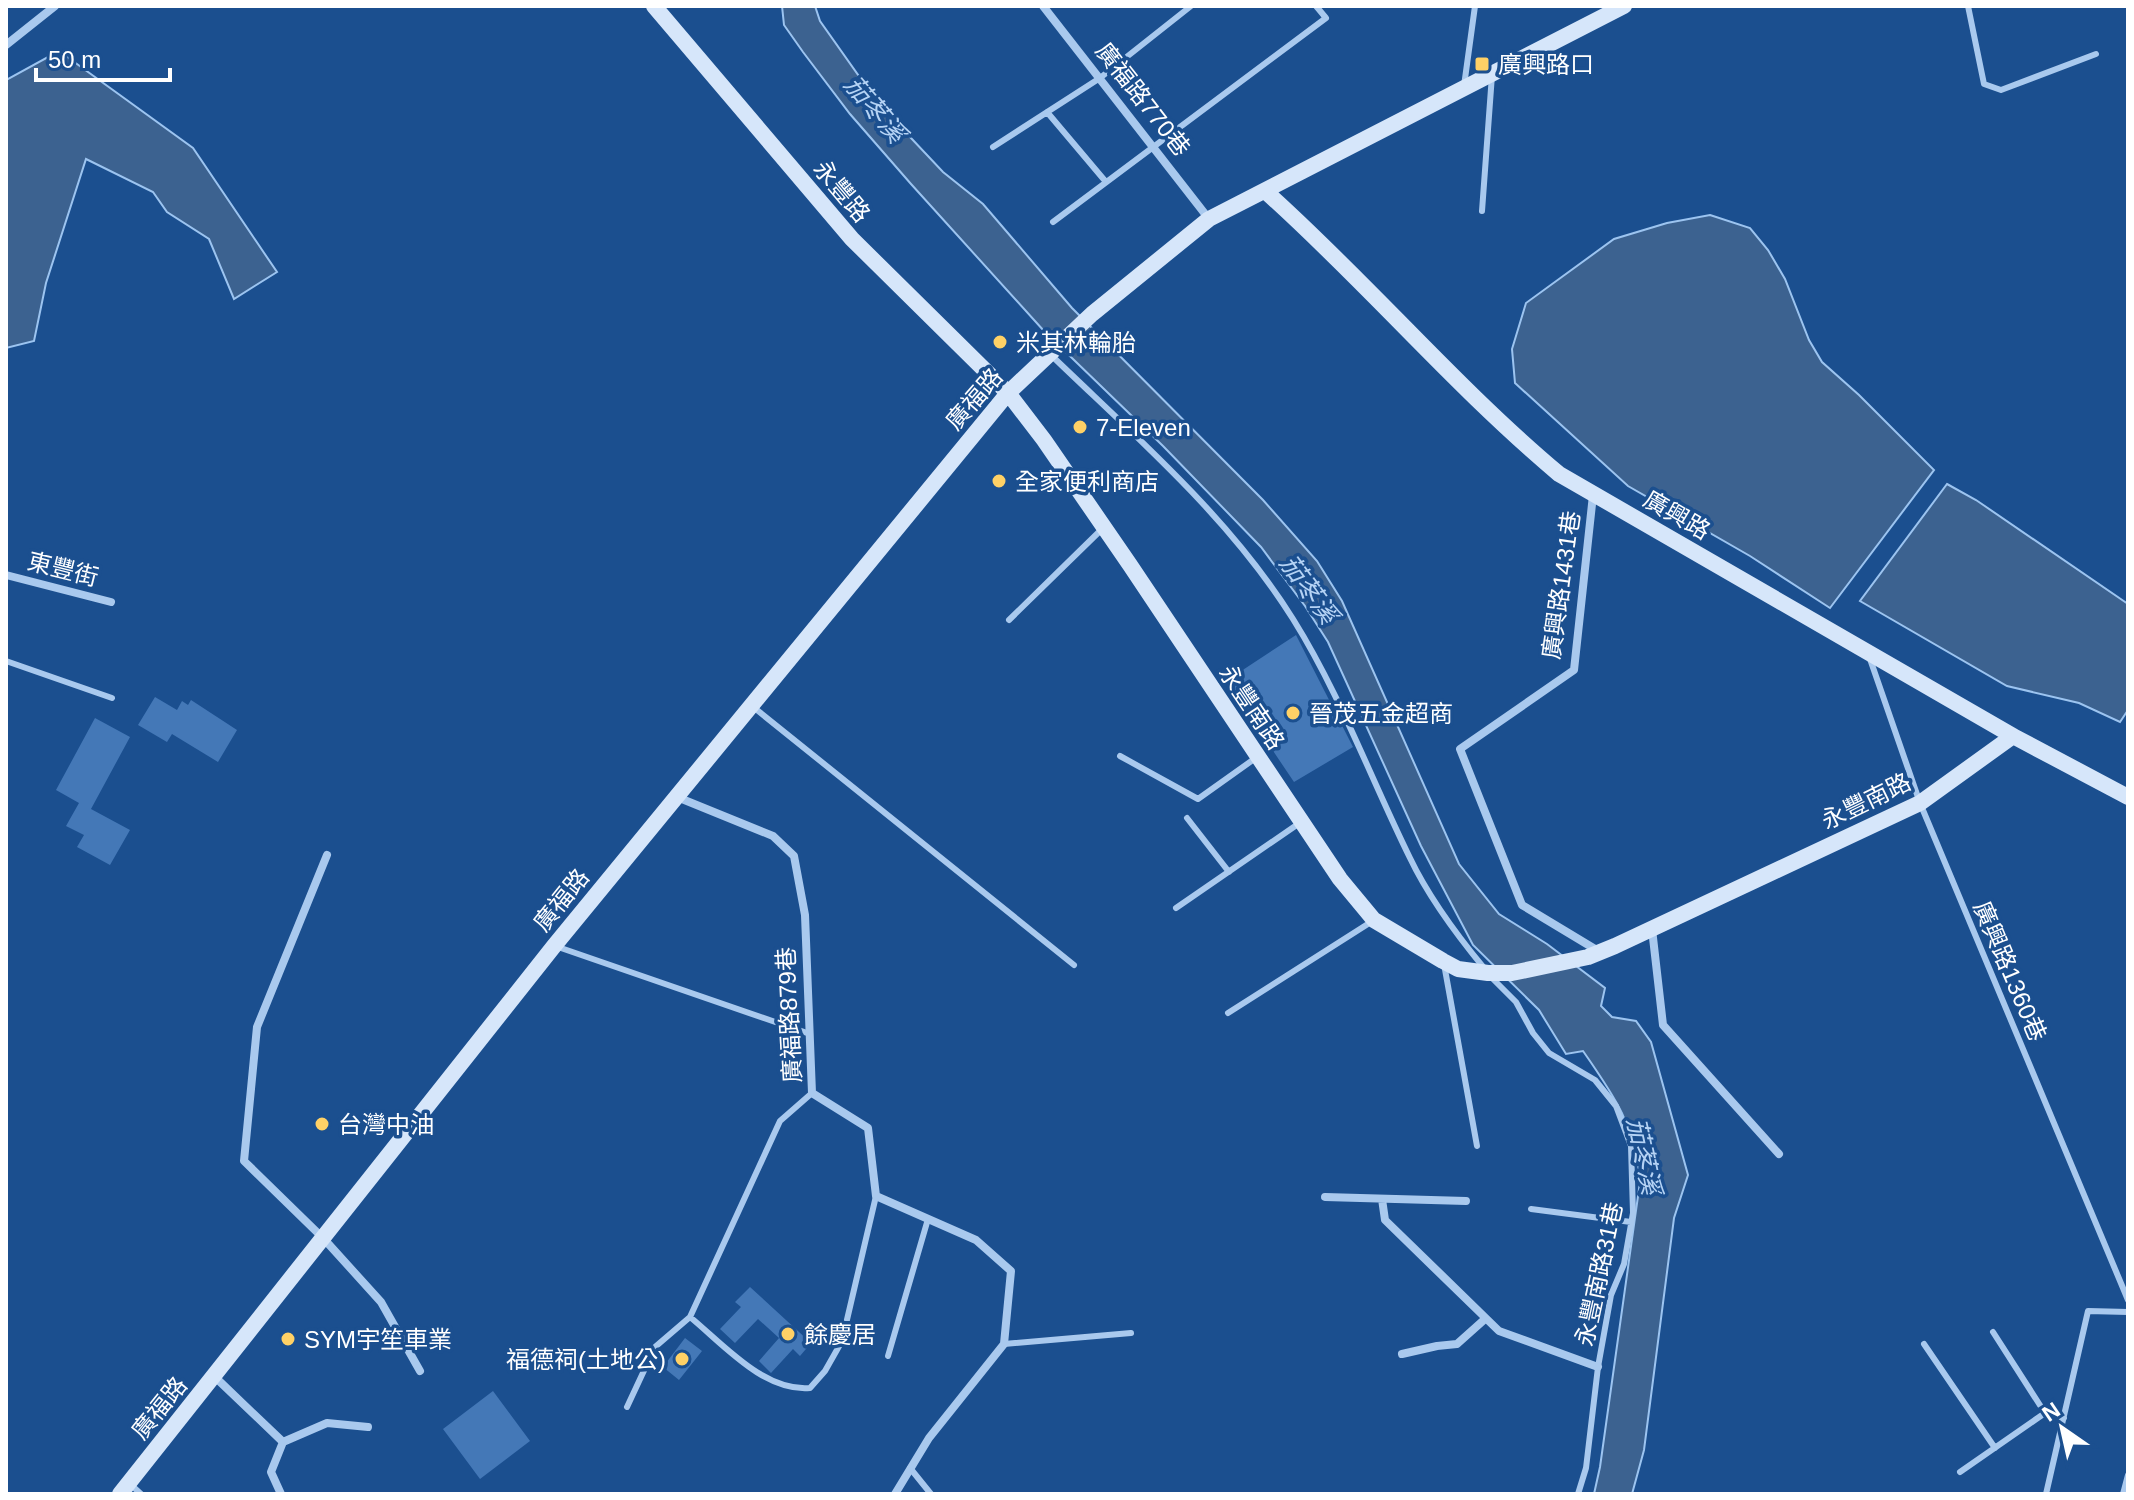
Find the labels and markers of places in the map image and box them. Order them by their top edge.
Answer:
place label: 廣興路口 [1498,51,1594,78]
marker: 廣興路口 [1473,55,1491,73]
place label: 米其林輪胎 [1016,329,1136,356]
marker: 米其林輪胎 [991,333,1009,351]
place label: 7-Eleven [1096,414,1191,441]
marker: 7-Eleven [1071,418,1089,436]
place label: 全家便利商店 [1015,468,1159,495]
marker: 全家便利商店 [990,472,1008,490]
place label: 晉茂五金超商 [1309,700,1453,727]
marker: 晉茂五金超商 [1284,704,1302,722]
place label: 台灣中油 [338,1111,434,1138]
marker: 台灣中油 [313,1115,331,1133]
place label: 餘慶居 [804,1321,876,1348]
marker: 餘慶居 [779,1325,797,1343]
place label: SYM宇笙車業 [304,1326,452,1353]
marker: SYM宇笙車業 [279,1330,297,1348]
place label: 福德祠(土地公) [506,1346,666,1373]
marker: 福德祠(土地公) [673,1350,691,1368]

